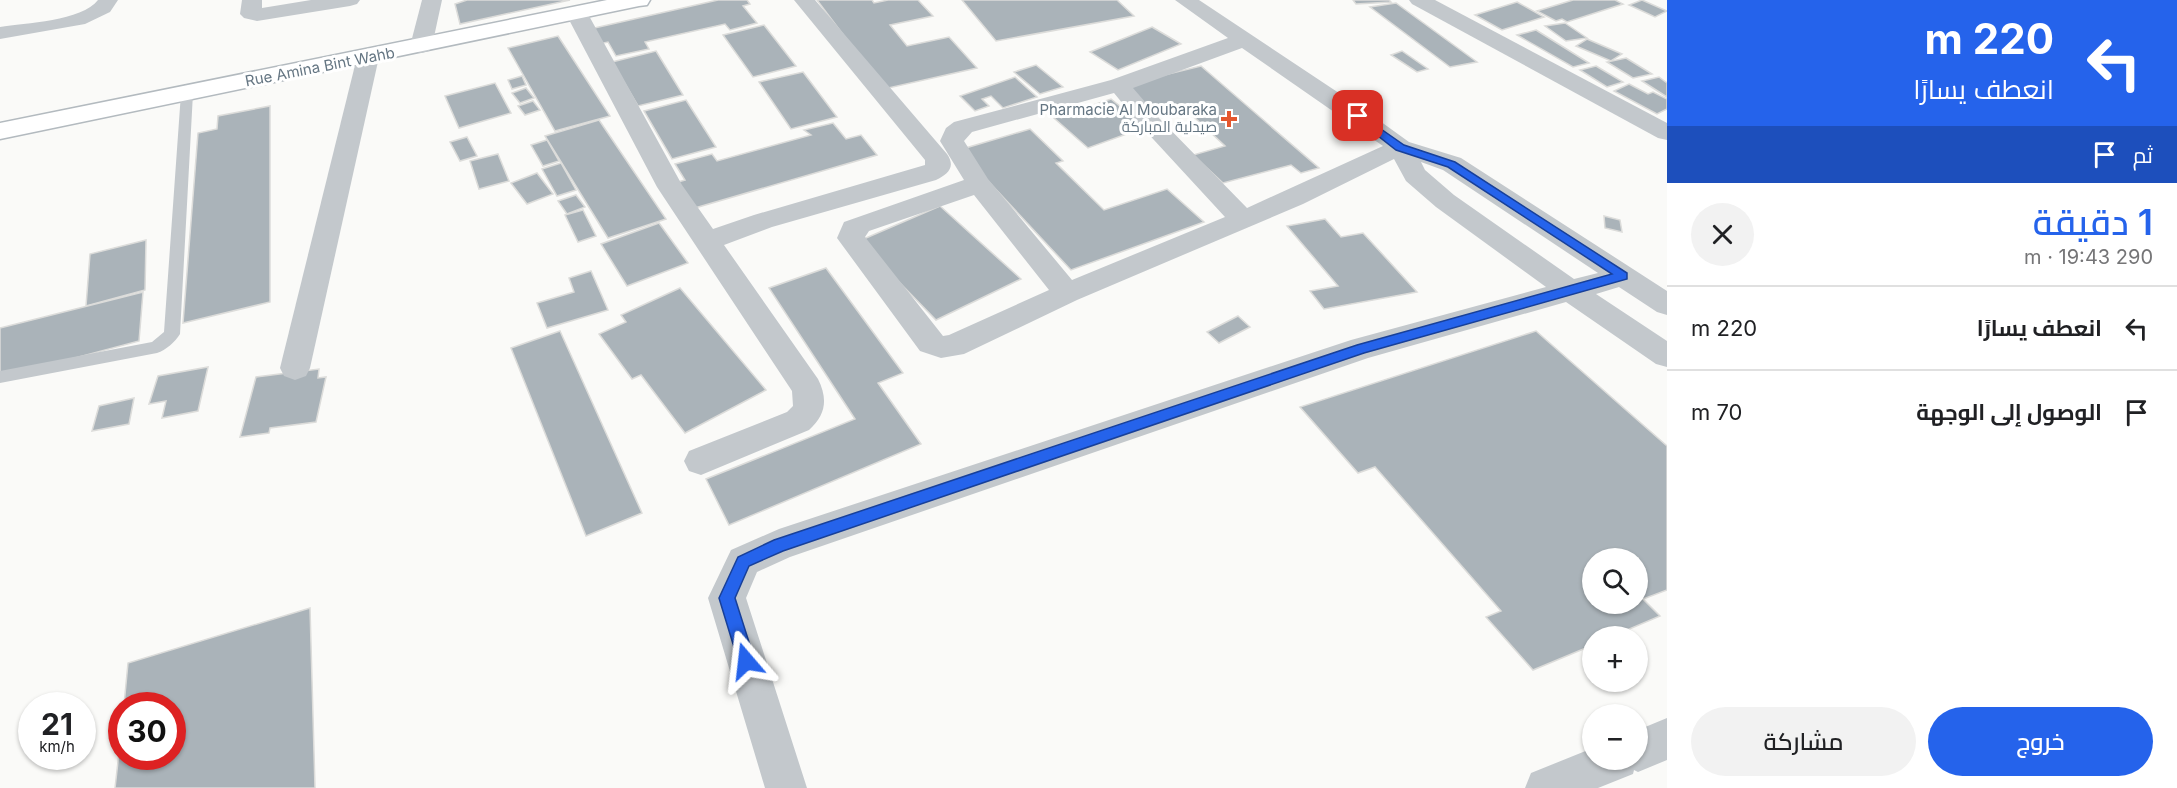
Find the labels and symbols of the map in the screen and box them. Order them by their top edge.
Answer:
street label: Rue Amina Bint Wahb [243,43,396,90]
pin [1332,90,1383,141]
place label: Pharmacie Al Moubaraka صيدلية المباركة [1039,100,1217,136]
marker: Pharmacie Al Moubaraka صيدلية المباركة [1222,112,1236,126]
position arrow [714,629,778,693]
speed limit sign: 30 [108,692,186,770]

